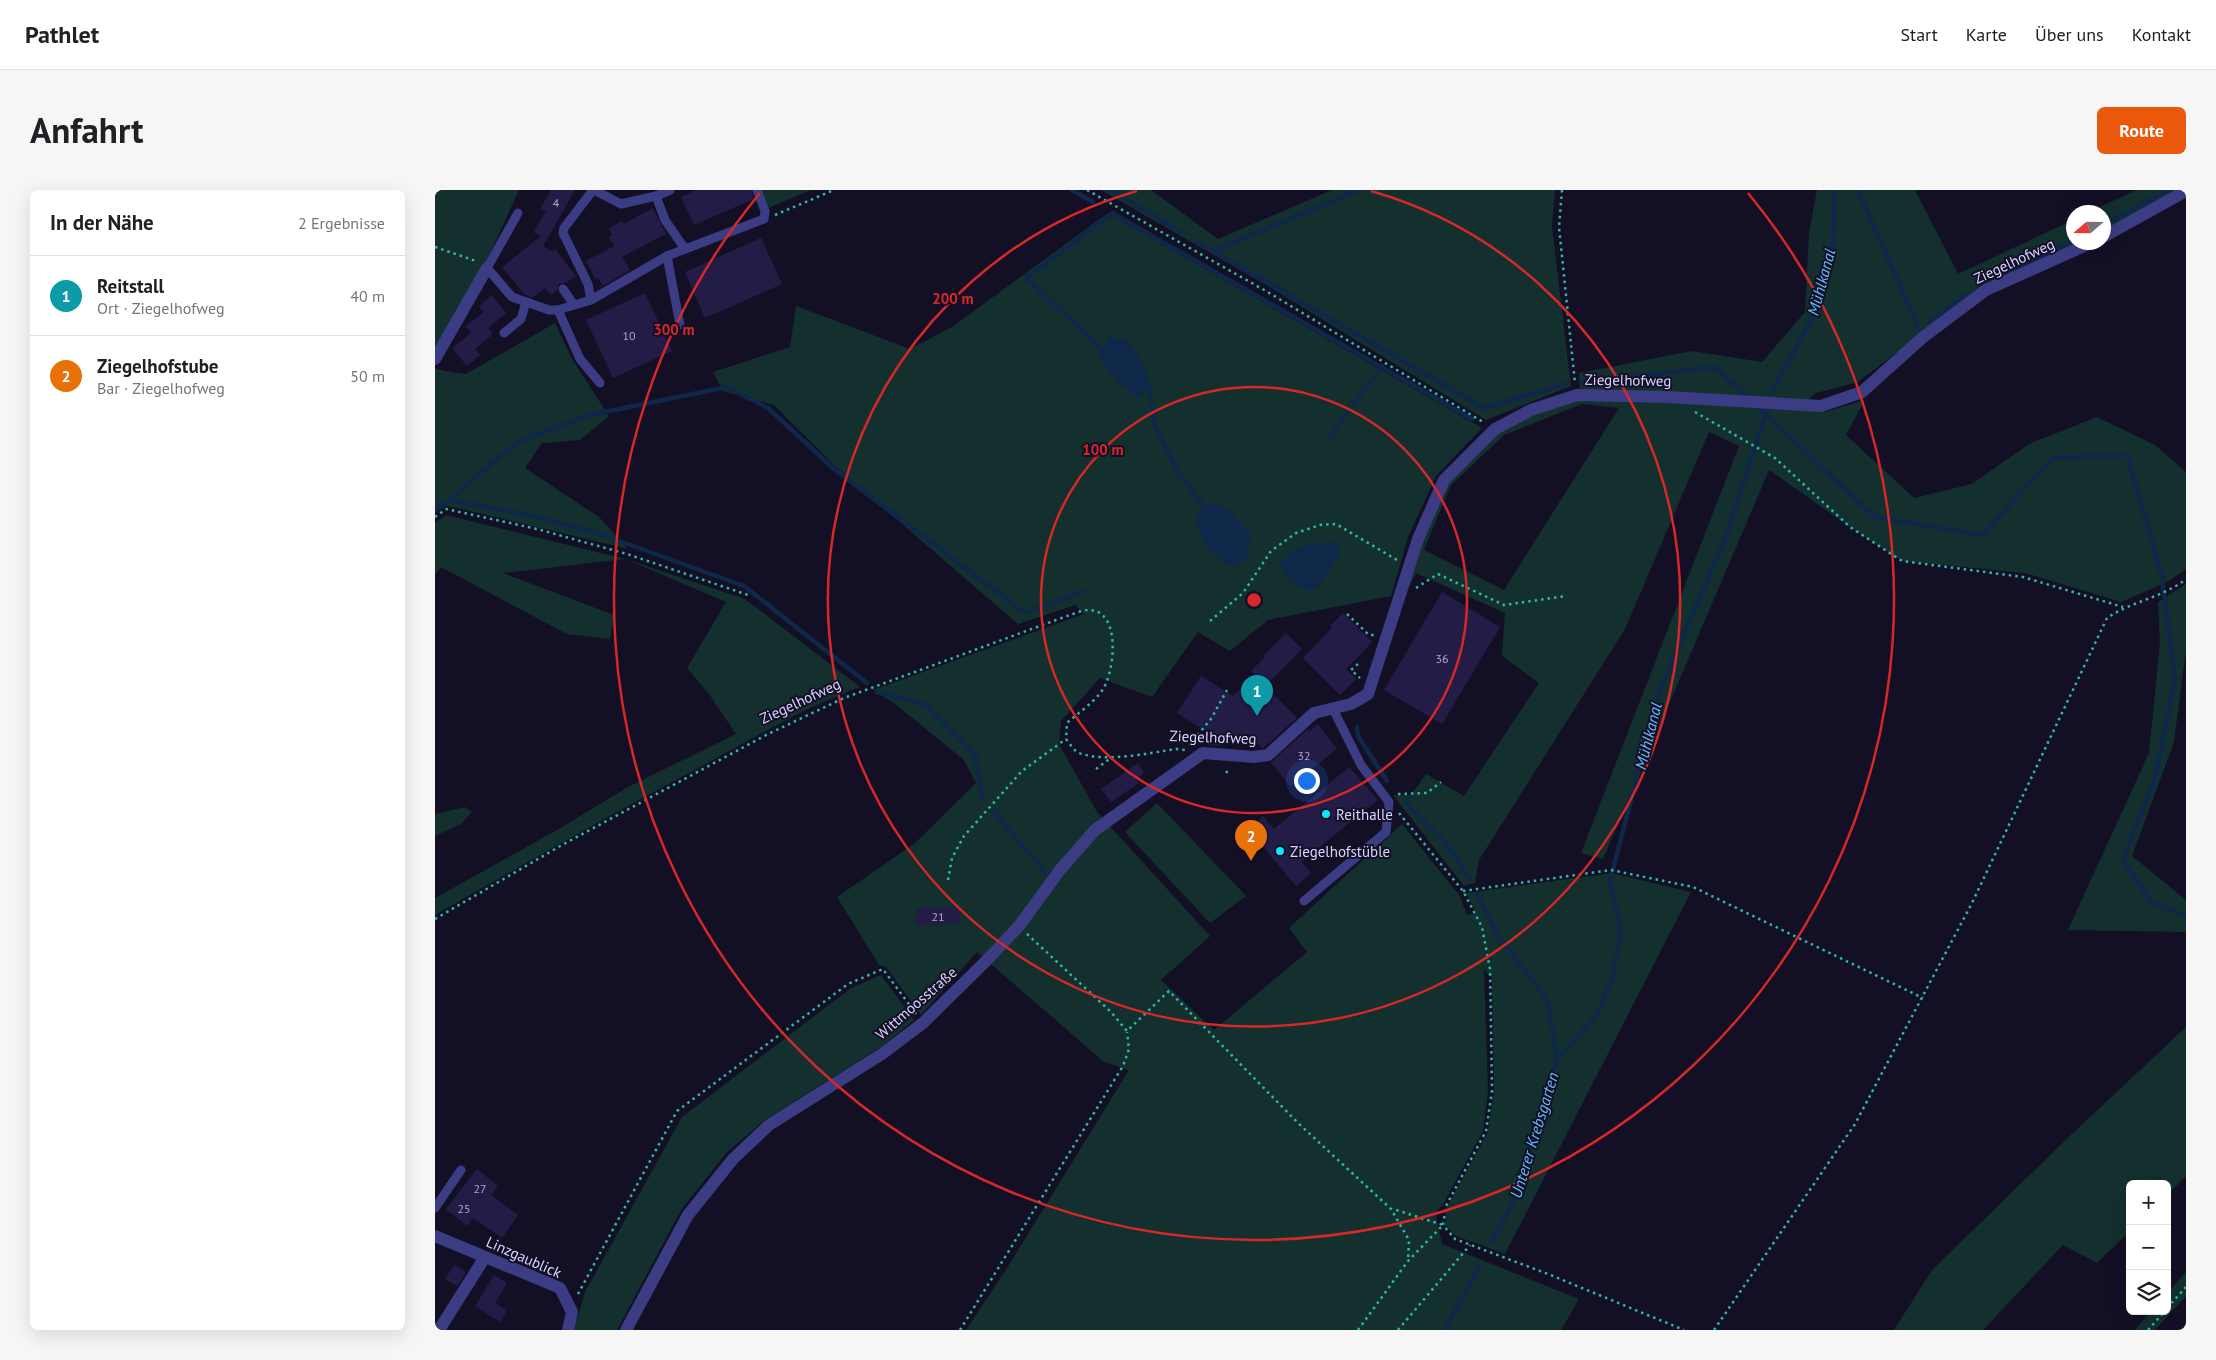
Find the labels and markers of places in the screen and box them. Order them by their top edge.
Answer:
centre of rings [1245,591,1263,609]
pin: 1 [1241,675,1273,716]
place label: Reithalle [1336,805,1393,824]
marker: Reithalle [1320,808,1332,820]
pin: 2 [1235,820,1267,861]
place label: Ziegelhofstüble [1290,842,1390,861]
marker: Ziegelhofstüble [1274,845,1286,857]

